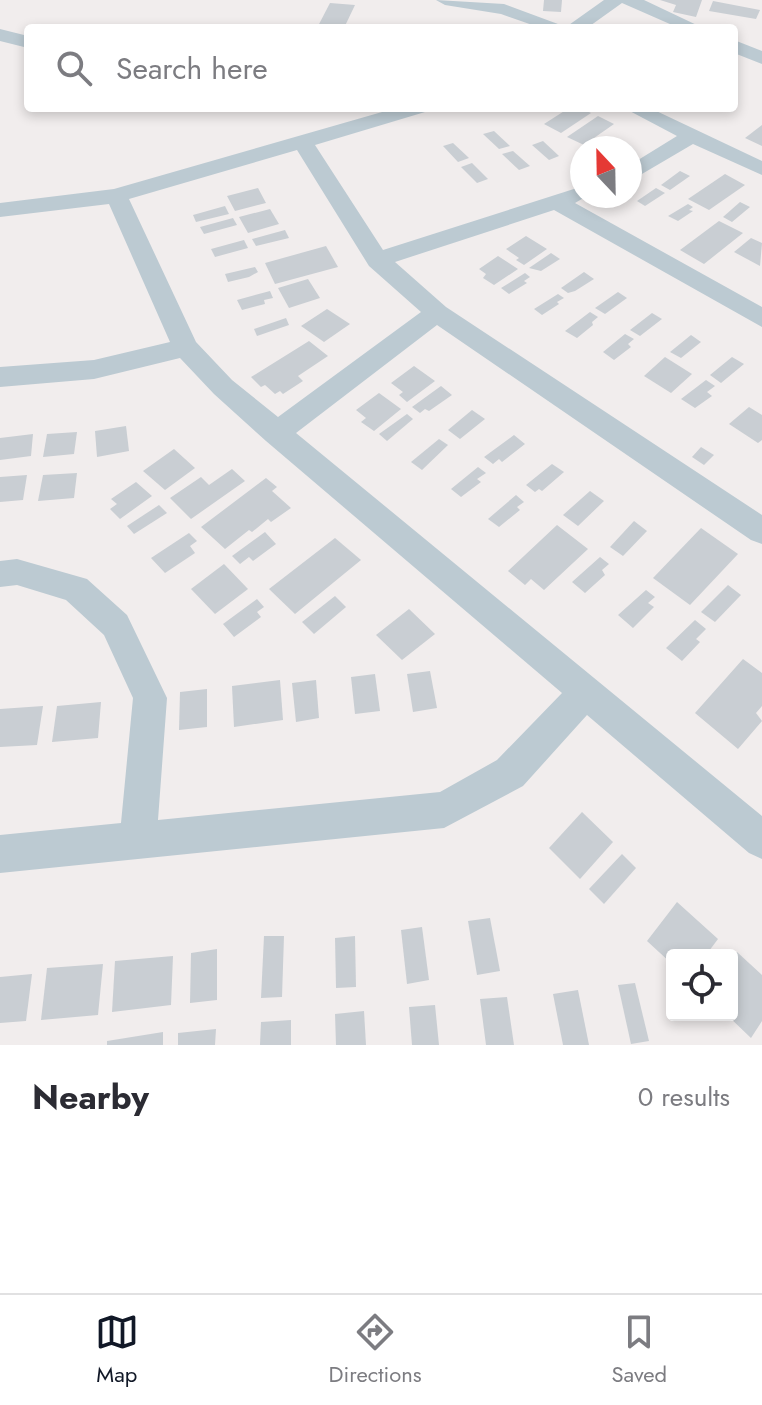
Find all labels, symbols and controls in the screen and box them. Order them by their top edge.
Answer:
search box [24,24,738,112]
icon: search [52,46,96,90]
text: Search here [116,47,268,90]
north arrow [570,136,642,208]
map controls [666,949,738,1021]
button: locate [666,949,738,1021]
text: Nearby [32,1073,149,1122]
text: 0 results [638,1078,730,1116]
tab: Map [95,1310,139,1390]
tab: Directions [329,1310,422,1390]
tab: Saved [611,1310,667,1390]

